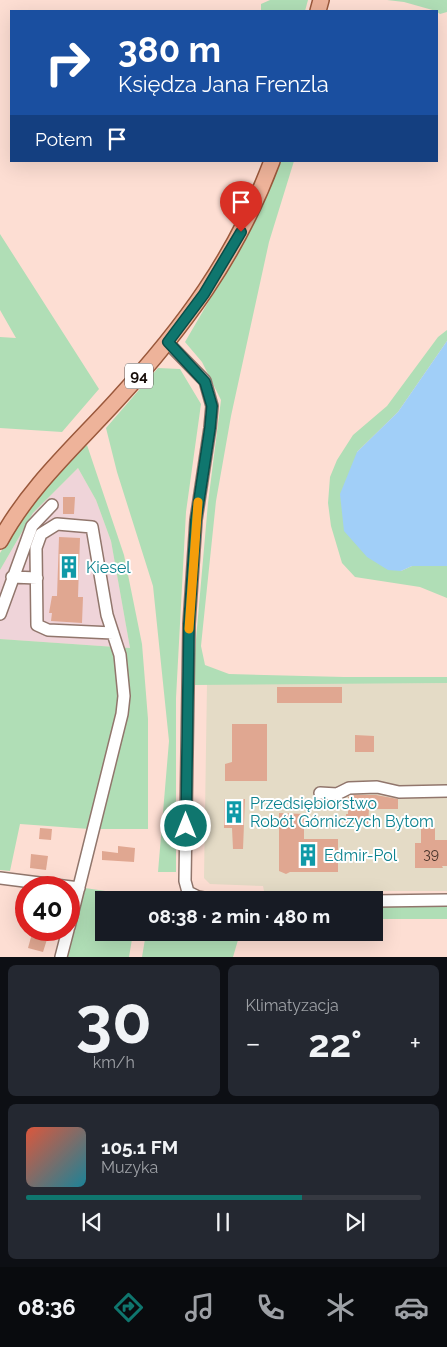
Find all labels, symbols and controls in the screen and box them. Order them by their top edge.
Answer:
text: 380 m [118,29,221,70]
icon: right [35,30,100,95]
text: Księdza Jana Frenzla [118,71,329,97]
icon: arrive [103,125,131,153]
text: Potem [35,128,93,150]
pin [220,181,262,232]
icon: arrive [227,188,255,216]
road number: 94 [125,364,153,388]
building icon: Kiesel [56,554,82,580]
place label: Kiesel [86,558,131,577]
place label: Przedsiębiorstwo Robót Górniczych Bytom [250,794,434,831]
position arrow [159,799,211,851]
building icon: Przedsiębiorstwo Robót Górniczych Bytom [221,799,247,825]
building icon: Edmir-Pol [295,842,321,868]
place label: Edmir-Pol [324,846,398,865]
house number: 39 [423,846,439,862]
speed limit sign: 40 [15,876,80,941]
text: 08:38 · 2 min · 480 m [148,905,330,927]
text: 30 [76,982,152,1058]
text: Klimatyzacja [246,996,339,1015]
text: 22° [308,1021,362,1066]
text: − [246,1027,261,1060]
text: + [409,1027,421,1060]
text: km/h [93,1053,135,1072]
text: 105.1 FM [101,1136,178,1158]
text: Muzyka [101,1158,158,1177]
icon: previous [78,1208,106,1236]
icon: pause [209,1208,237,1236]
icon: next [341,1208,369,1236]
icon: directions [111,1290,146,1325]
icon: music [182,1290,217,1325]
icon: phone [253,1290,288,1325]
icon: climate [323,1290,358,1325]
icon: car [394,1290,429,1325]
text: 08:36 [18,1294,76,1320]

